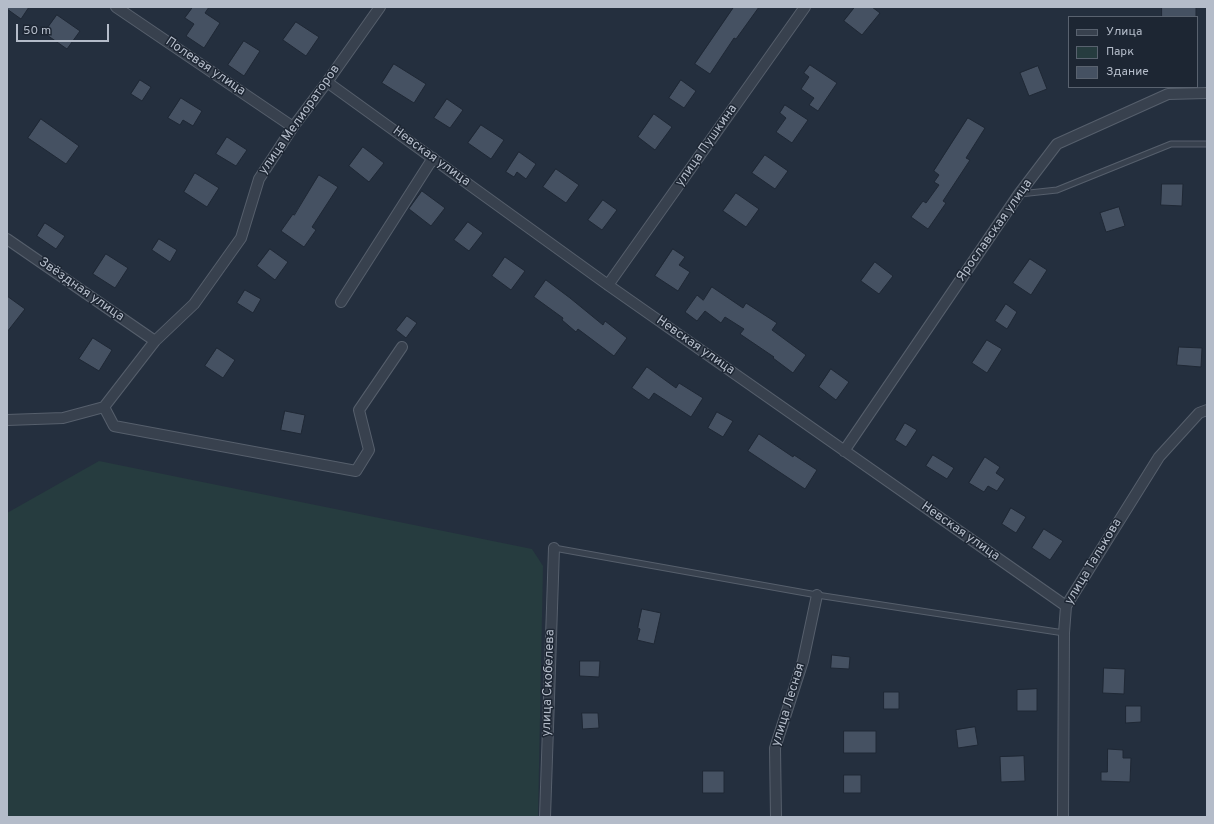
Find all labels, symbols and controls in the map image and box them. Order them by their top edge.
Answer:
scale bar [18,16,111,42]
legend [1068,16,1198,88]
text: 50 m [23,23,51,39]
text: Улица [1106,24,1142,40]
street label: Полевая улица [162,34,248,100]
text: Парк [1106,44,1134,60]
street label: улица Мелиораторов [256,62,344,178]
text: Здание [1106,64,1149,80]
street label: улица Пушкина [673,102,741,190]
street label: Невская улица [389,124,473,190]
street label: Ярославская улица [954,177,1036,285]
street label: Звёздная улица [35,255,127,325]
street label: Невская улица [653,313,737,379]
street label: Невская улица [918,499,1002,565]
street label: улица Талькова [1062,516,1126,608]
street label: улица Скобелева [539,629,559,737]
street label: улица Лесная [769,662,809,748]

